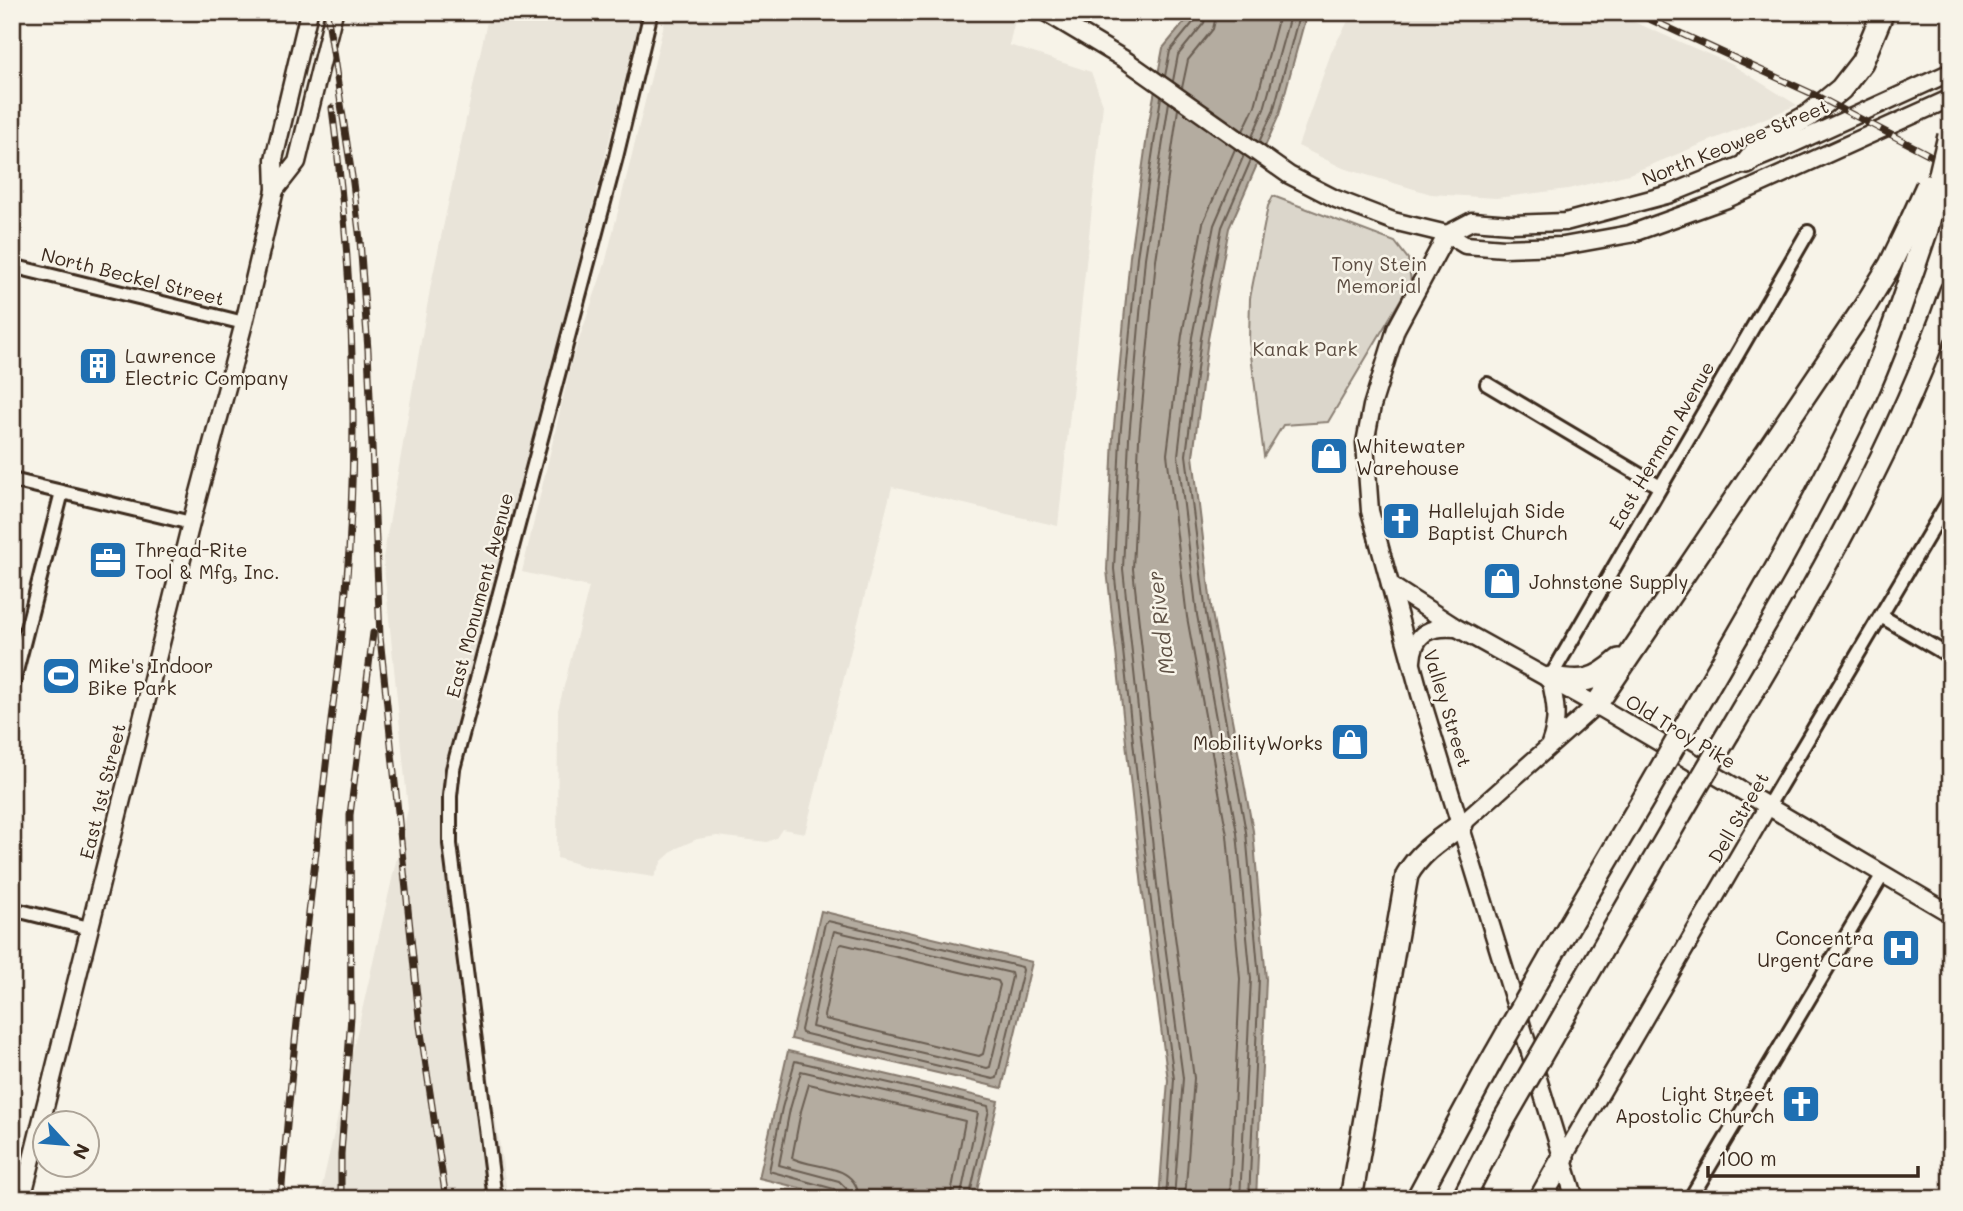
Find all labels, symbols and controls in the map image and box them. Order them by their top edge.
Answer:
street label: North Keowee Street [1638,93,1832,191]
street label: North Beckel Street [39,241,227,311]
park label: Tony Stein Memorial [1331,251,1427,298]
park label: Kanak Park [1253,336,1357,361]
place label: Lawrence Electric Company [125,343,289,390]
building icon: Lawrence Electric Company [77,345,119,387]
street label: East Herman Avenue [1603,356,1719,534]
place label: Whitewater Warehouse [1356,433,1466,480]
shop icon: Whitewater Warehouse [1308,435,1350,477]
street label: East Monument Avenue [440,490,518,700]
place label: Hallelujah Side Baptist Church [1428,498,1567,545]
church icon: Hallelujah Side Baptist Church [1380,500,1422,542]
place label: Thread-Rite Tool & Mfg, Inc. [135,537,280,584]
office icon: Thread-Rite Tool & Mfg, Inc. [87,539,129,581]
shop icon: Johnstone Supply [1481,560,1523,602]
place label: Johnstone Supply [1529,569,1688,594]
water label: Mad River [1140,570,1180,676]
street label: Valley Street [1418,646,1478,770]
place label: Mike's Indoor Bike Park [88,653,213,700]
sports icon: Mike's Indoor Bike Park [40,655,82,697]
street label: Old Troy Pike [1621,688,1741,774]
street label: East 1st Street [73,721,131,861]
shop icon: MobilityWorks [1329,721,1371,763]
place label: MobilityWorks [1193,730,1323,755]
street label: Dell Street [1702,767,1774,867]
place label: Concentra Urgent Care [1757,925,1874,972]
hospital icon: Concentra Urgent Care [1880,927,1922,969]
place label: Light Street Apostolic Church [1615,1081,1774,1128]
church icon: Light Street Apostolic Church [1780,1083,1822,1125]
north arrow [32,1110,102,1180]
scale bar [1708,1134,1918,1178]
text: N [67,1140,96,1164]
text: 100 m [1718,1144,1777,1171]

